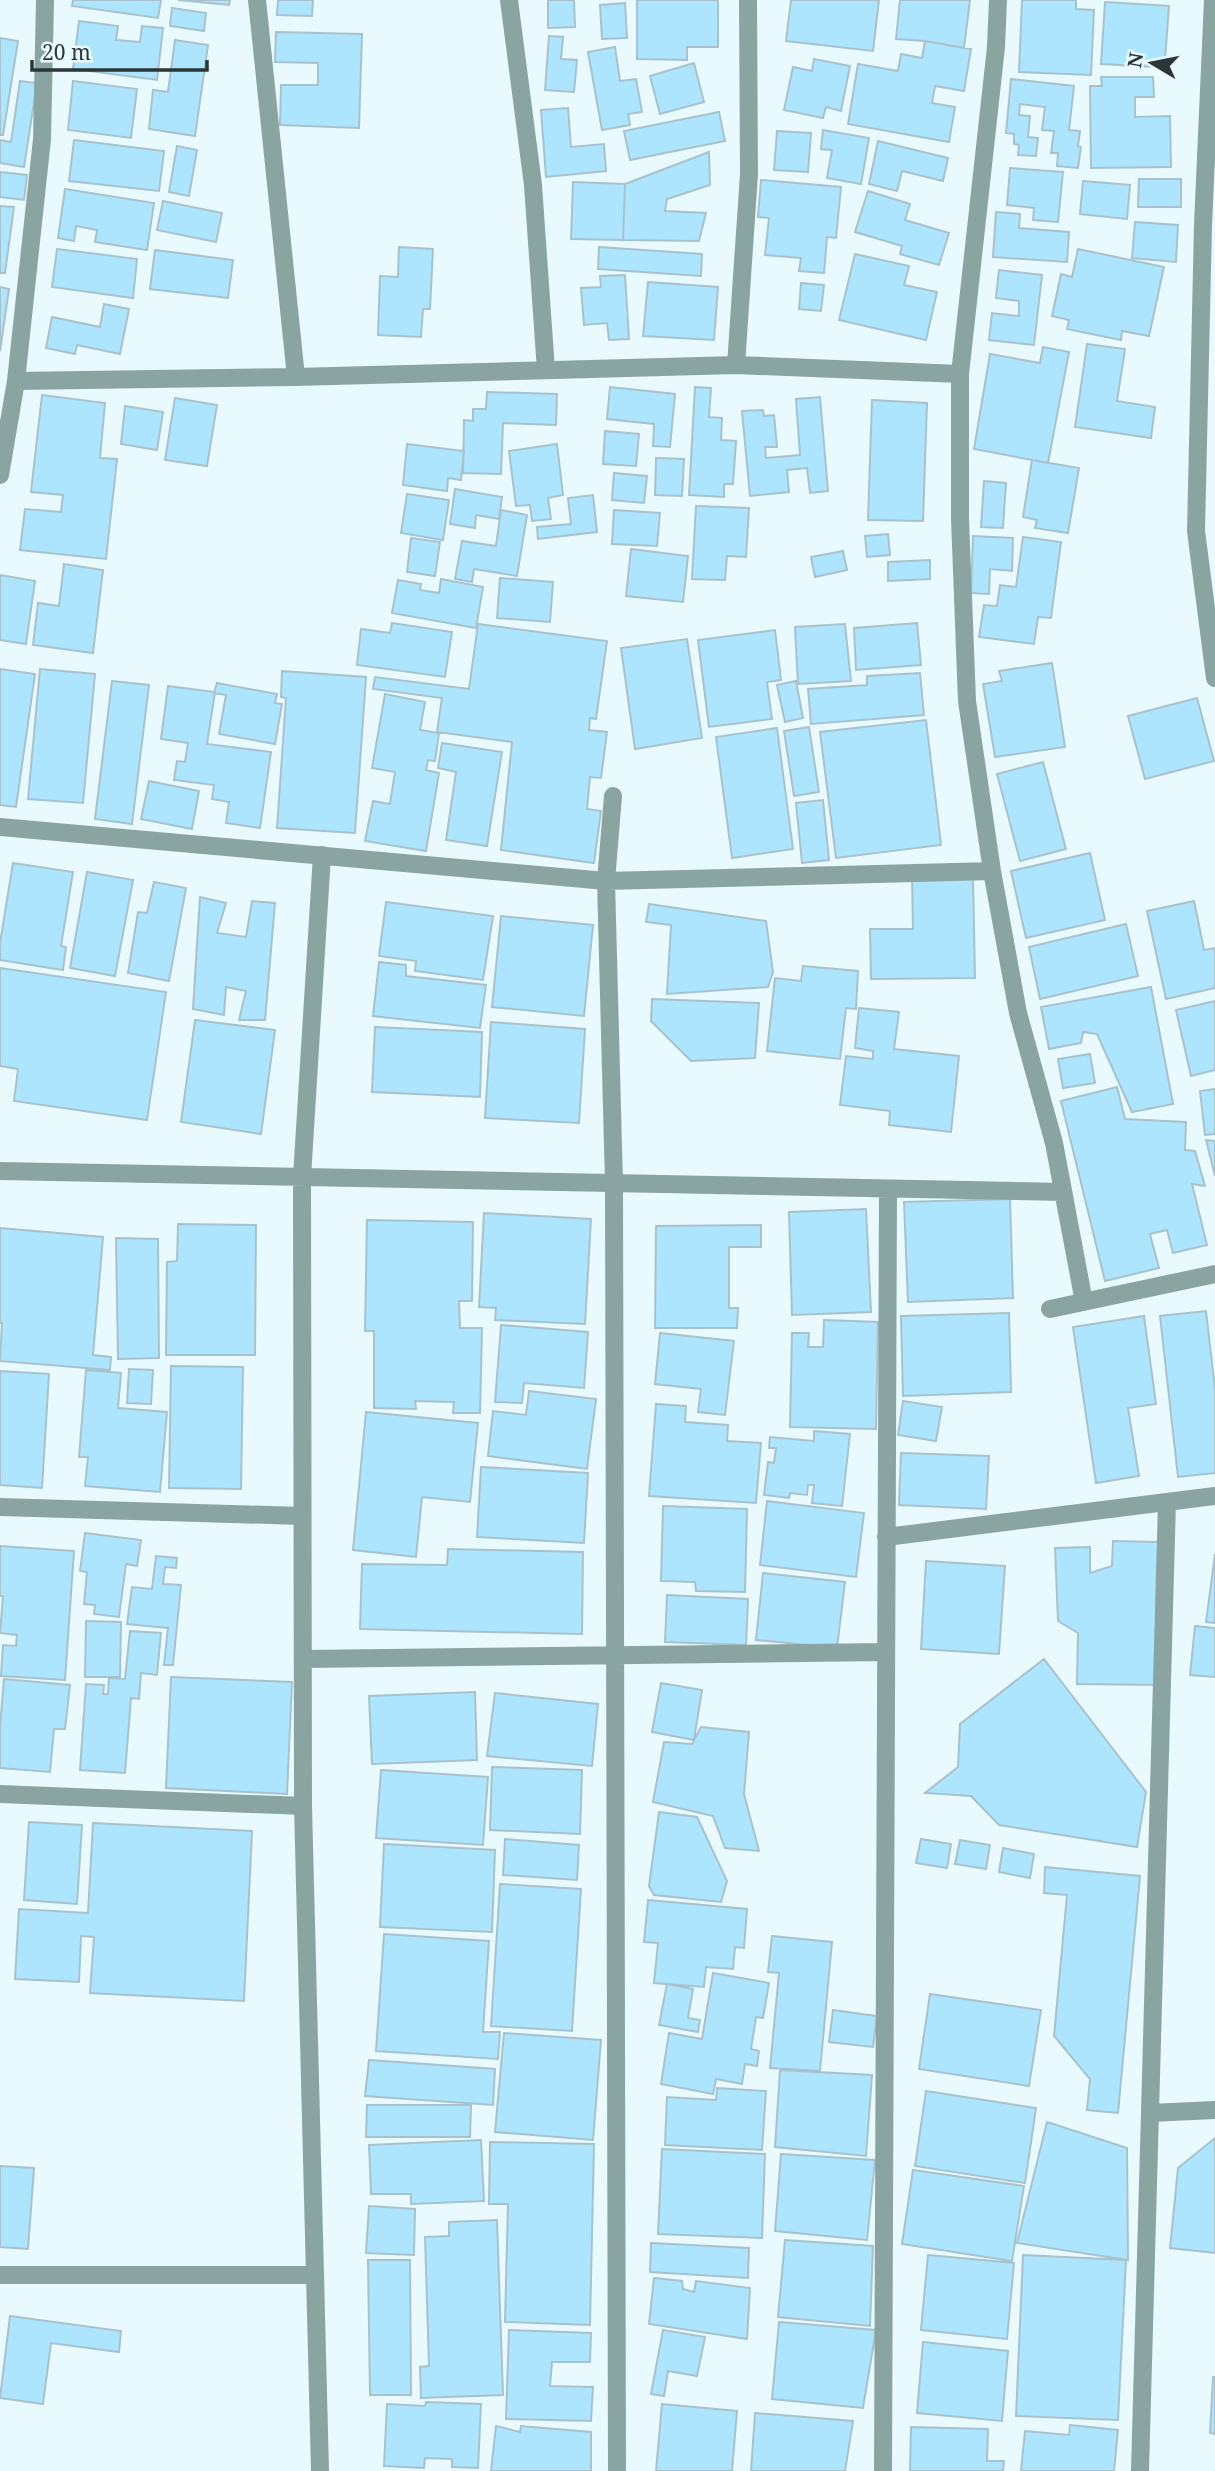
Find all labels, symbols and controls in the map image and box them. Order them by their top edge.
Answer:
scale bar [32,28,206,72]
north arrow [1117,28,1187,98]
text: 20 m [42,38,91,66]
text: N [1121,50,1149,70]

